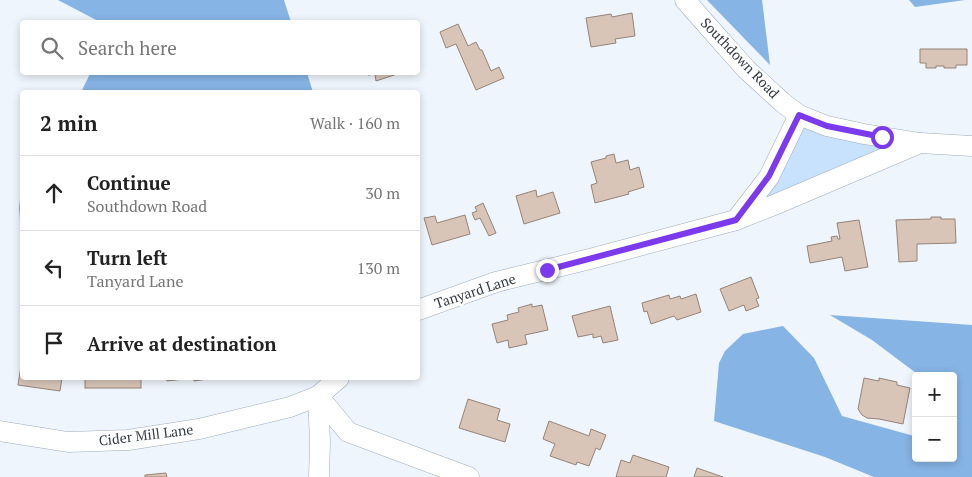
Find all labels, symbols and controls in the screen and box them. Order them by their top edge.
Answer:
street label: Southdown Road [697,13,784,102]
search box [20,20,420,75]
icon: search [38,34,66,62]
text: Search here [78,35,177,60]
text: 2 min [40,109,97,137]
text: Walk · 160 m [310,112,400,134]
route start [871,126,894,149]
text: Continue [87,170,171,195]
icon: ahead [40,179,68,207]
text: 30 m [365,182,400,204]
text: Southdown Road [87,195,207,217]
text: Turn left [87,245,168,270]
icon: left [40,254,68,282]
text: 130 m [357,257,400,279]
route end [536,259,559,282]
street label: Tanyard Lane [432,268,518,313]
text: Tanyard Lane [87,270,184,292]
icon: arrive [40,329,68,357]
text: Arrive at destination [87,331,276,356]
map controls [912,372,957,462]
button: + [912,372,957,417]
button: − [912,417,957,462]
street label: Cider Mill Lane [98,419,194,450]

